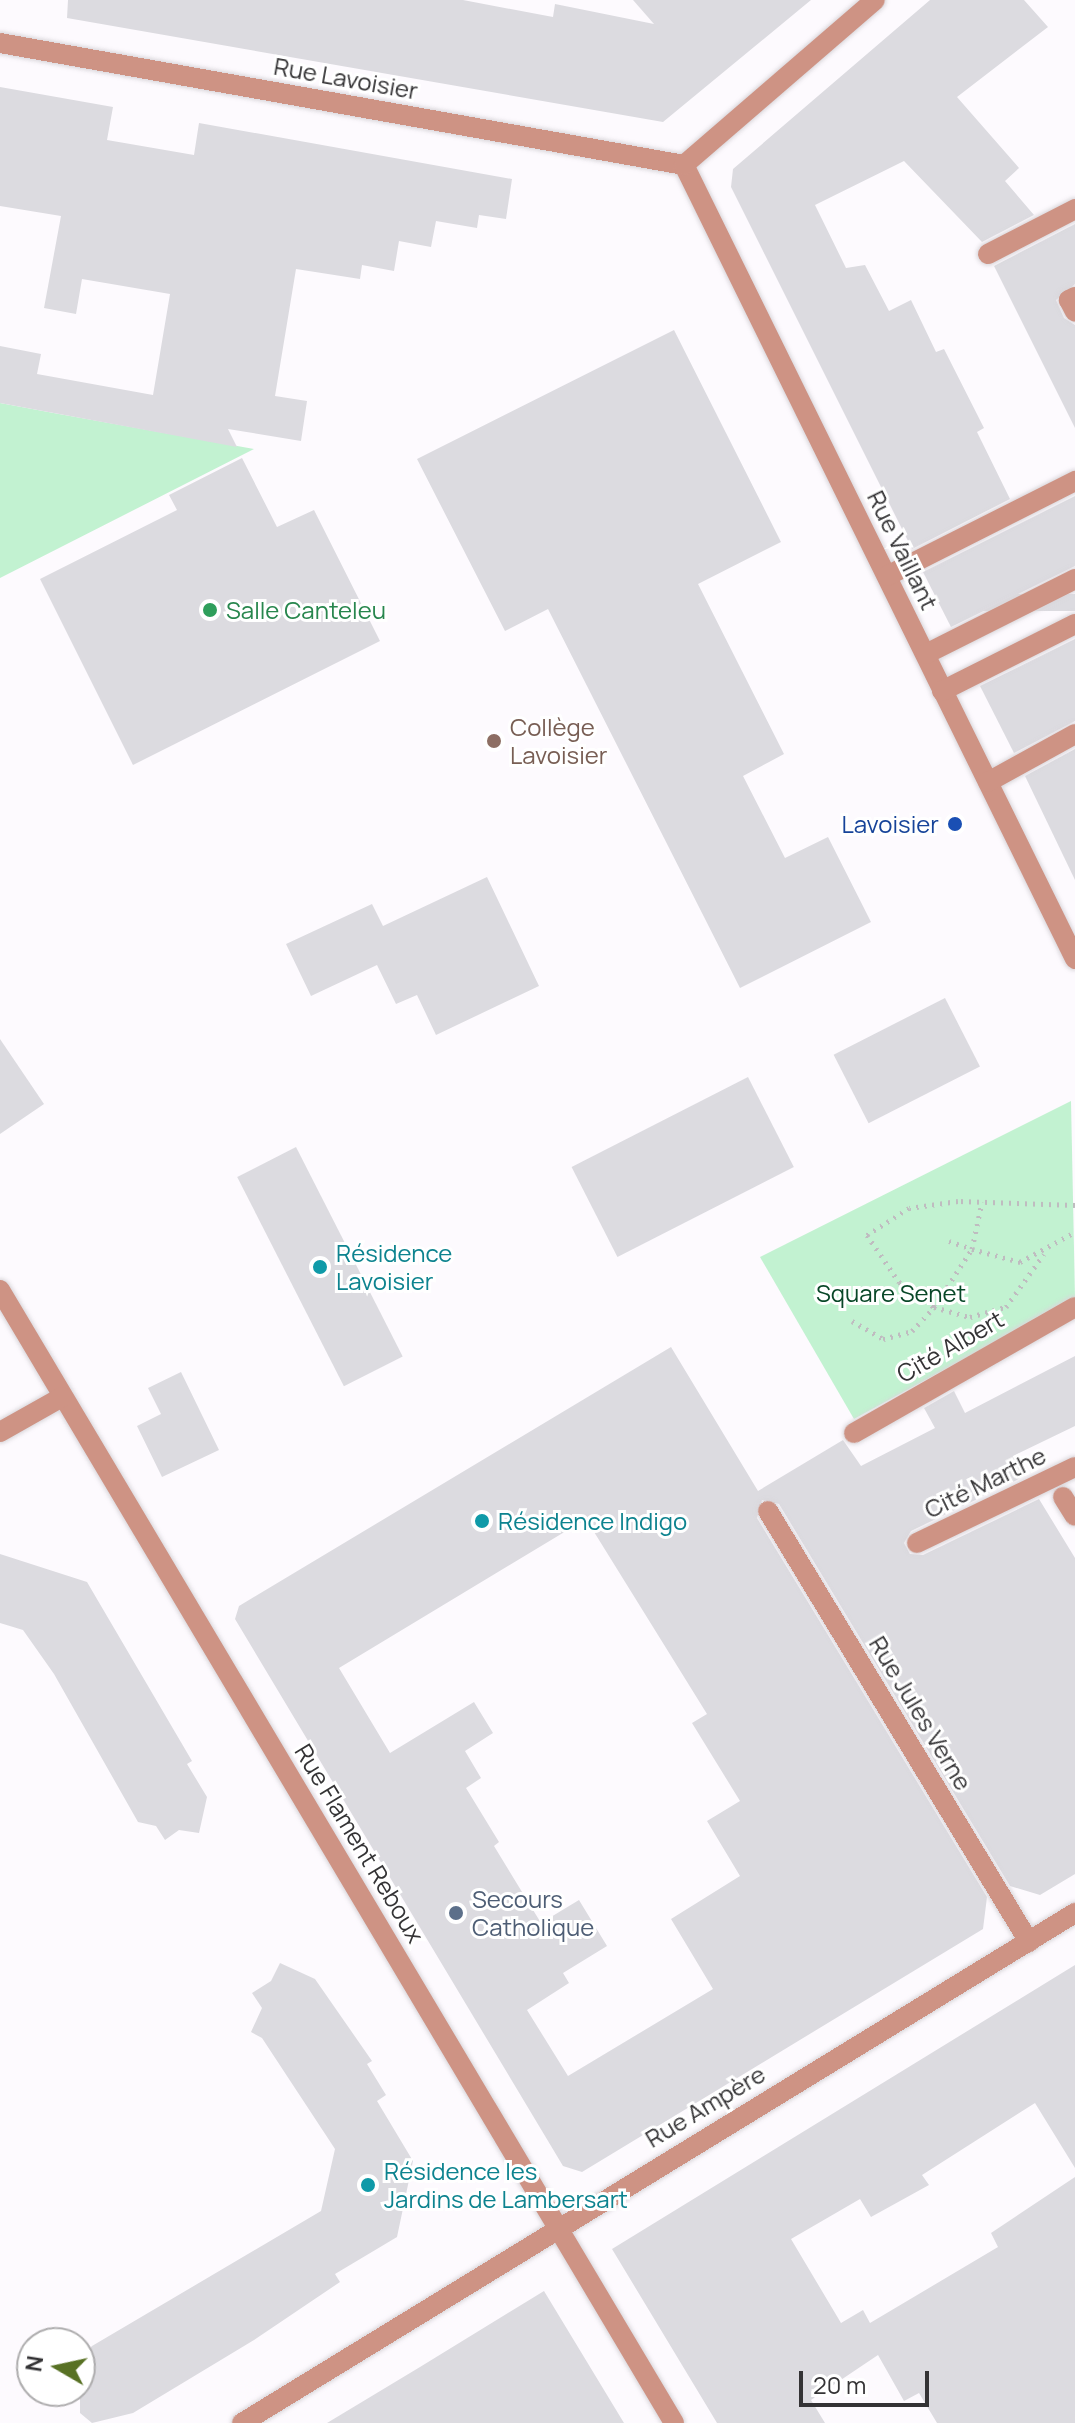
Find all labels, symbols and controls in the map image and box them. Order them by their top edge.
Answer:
street label: Rue Lavoisier [272,51,420,105]
street label: Rue Vaillant [862,486,944,614]
place label: Salle Canteleu [226,596,386,624]
marker: Salle Canteleu [201,601,219,619]
place label: Collège Lavoisier [510,713,607,769]
marker: Collège Lavoisier [485,732,503,750]
place label: Lavoisier [842,810,939,838]
marker: Lavoisier [946,815,964,833]
place label: Résidence Lavoisier [336,1239,452,1295]
marker: Résidence Lavoisier [311,1258,329,1276]
park label: Square Senet [816,1279,966,1307]
street label: Cité Albert [891,1304,1009,1388]
street label: Cité Marthe [920,1440,1050,1524]
place label: Résidence Indigo [498,1507,687,1535]
marker: Résidence Indigo [473,1512,491,1530]
street label: Rue Jules Verne [864,1631,978,1795]
street label: Rue Flament Reboux [289,1739,431,1947]
place label: Secours Catholique [472,1885,594,1941]
marker: Secours Catholique [447,1904,465,1922]
street label: Rue Ampère [640,2059,770,2153]
place label: Résidence les Jardins de Lambersart [384,2157,628,2213]
marker: Résidence les Jardins de Lambersart [359,2176,377,2194]
north arrow [16,2327,96,2407]
text: N [18,2353,50,2374]
scale bar [803,2355,933,2405]
text: 20 m [813,2368,866,2401]

